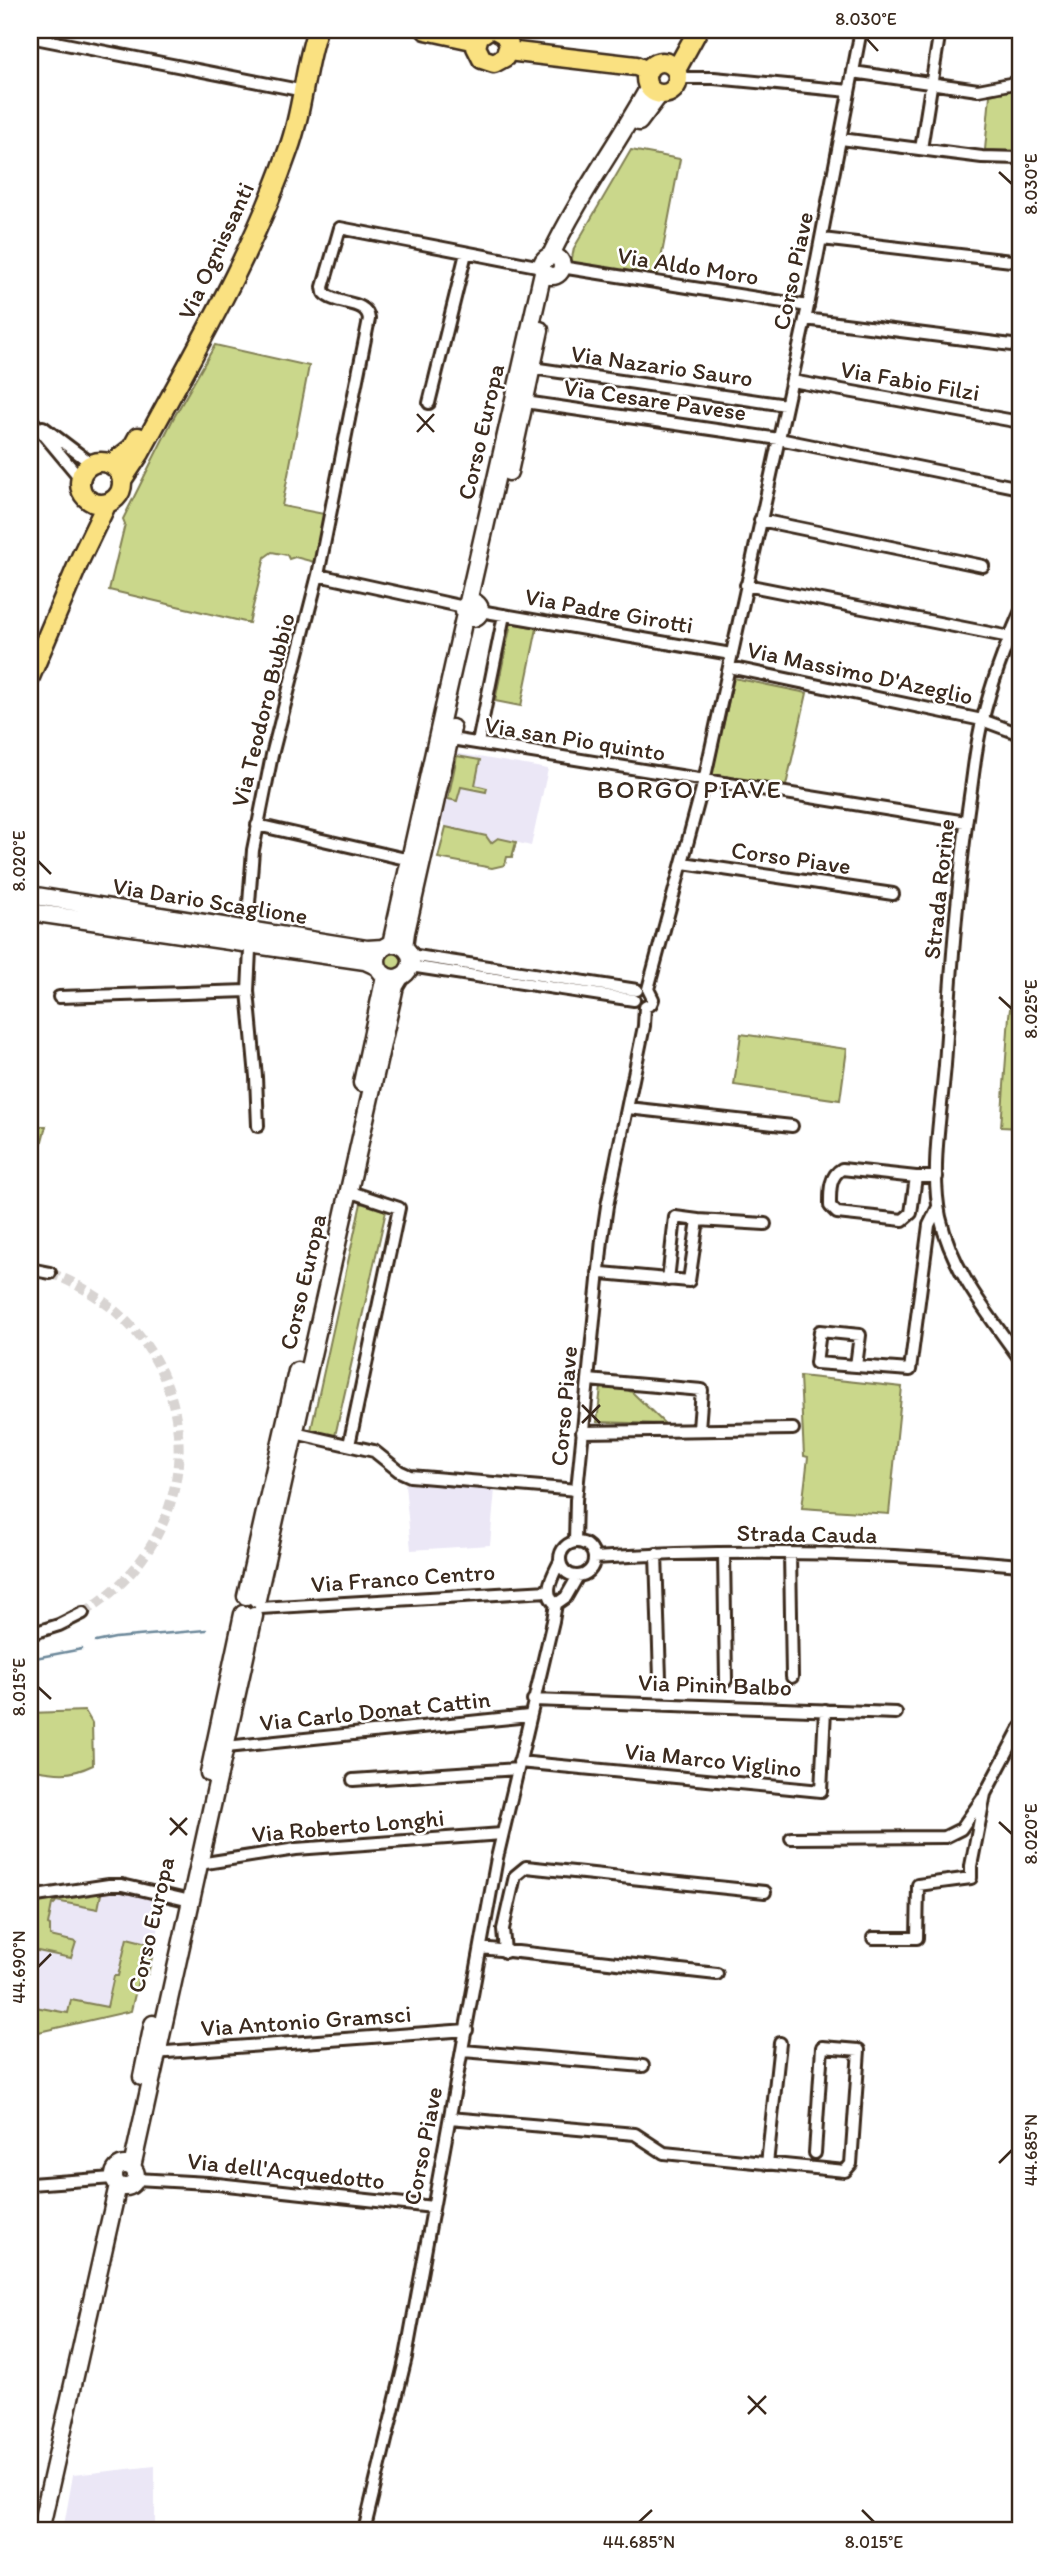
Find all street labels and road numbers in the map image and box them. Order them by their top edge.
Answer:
street label: Via Ognissanti [171,178,260,324]
street label: Corso Piave [766,209,819,333]
street label: Via Aldo Moro [615,240,761,291]
street label: Via Nazario Sauro [569,338,755,393]
street label: Via Fabio Filzi [838,354,982,407]
street label: Corso Europa [451,361,510,503]
street label: Via Cesare Pavese [562,372,748,427]
street label: Via Padre Girotti [523,581,696,640]
street label: Via Teodoro Bubbio [224,610,301,810]
street label: Via Massimo D'Azeglio [744,634,976,711]
street label: Via san Pio quinto [483,710,668,767]
street label: Strada Rorine [917,817,960,961]
street label: Corso Piave [729,835,853,880]
street label: Via Dario Scaglione [110,871,310,930]
street label: Corso Europa [273,1211,332,1353]
street label: Corso Piave [544,1345,583,1467]
street label: Strada Cauda [736,1518,878,1549]
street label: Via Franco Centro [310,1557,496,1598]
street label: Via Pinin Balbo [637,1667,793,1702]
street label: Via Carlo Donat Cattin [258,1684,492,1737]
street label: Via Marco Viglino [623,1736,803,1783]
street label: Via Roberto Longhi [250,1803,445,1848]
street label: Corso Europa [121,1854,180,1996]
street label: Via Antonio Gramsci [200,1999,412,2042]
street label: Corso Piave [397,2084,448,2208]
street label: Via dell'Acquedotto [186,2146,386,2195]

